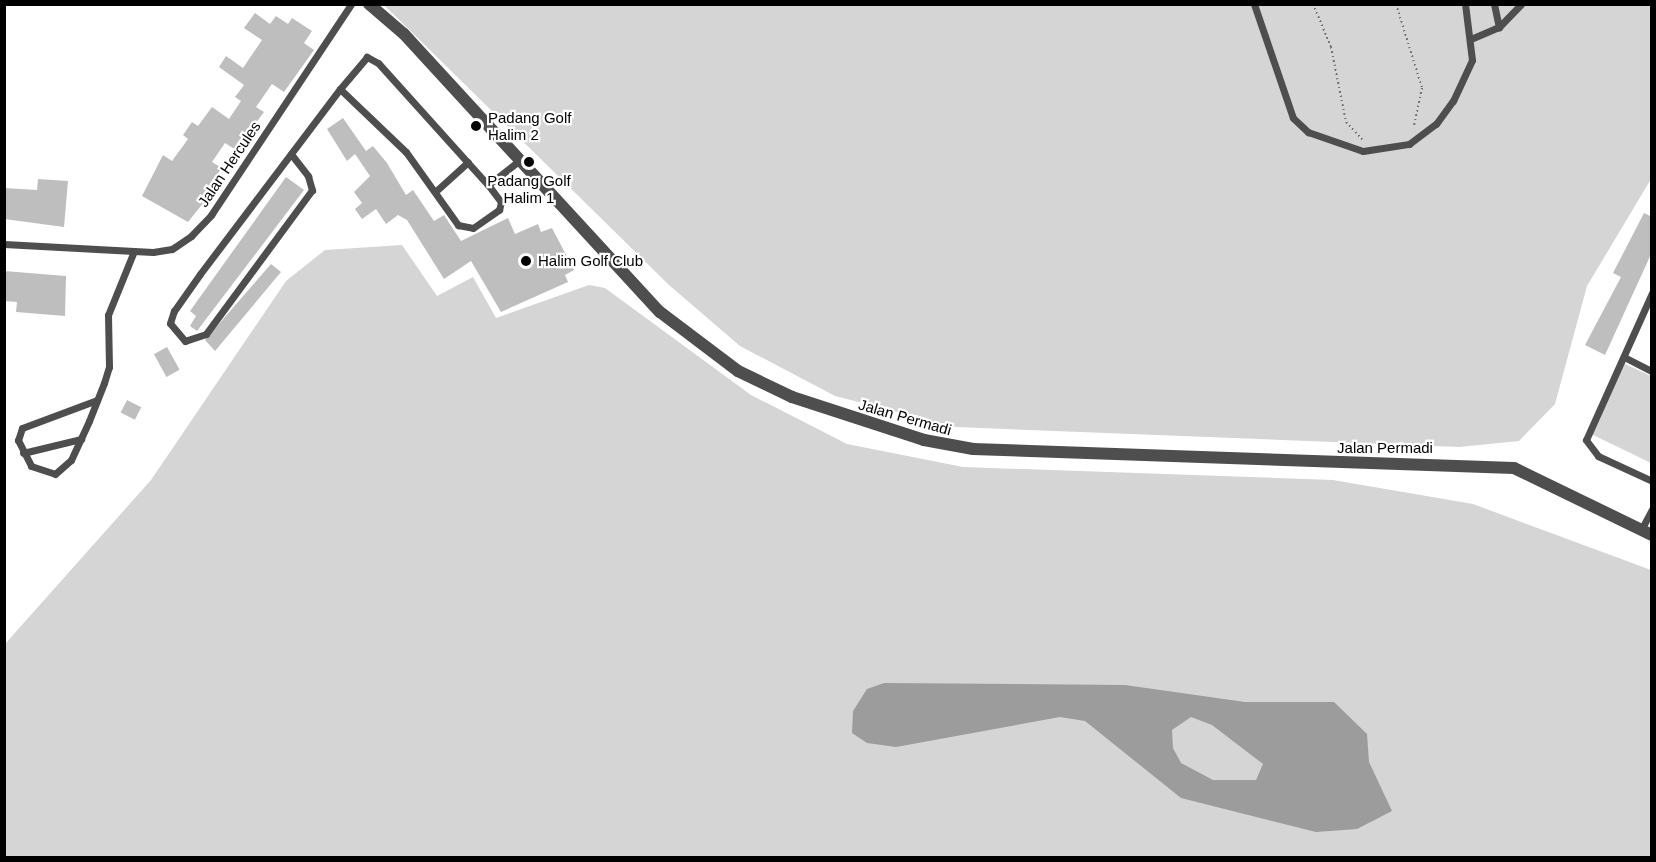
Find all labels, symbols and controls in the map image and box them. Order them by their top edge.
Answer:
place label: Padang Golf Halim 2 [488,108,571,143]
street label: Jalan Hercules [194,118,264,210]
marker: Padang Golf Halim 2 [469,119,483,133]
marker: Padang Golf Halim 1 [522,155,536,169]
place label: Padang Golf Halim 1 [487,171,571,206]
place label: Halim Golf Club [538,252,643,270]
marker: Halim Golf Club [519,254,533,268]
street label: Jalan Permadi [856,395,954,439]
street label: Jalan Permadi [1337,439,1433,457]

